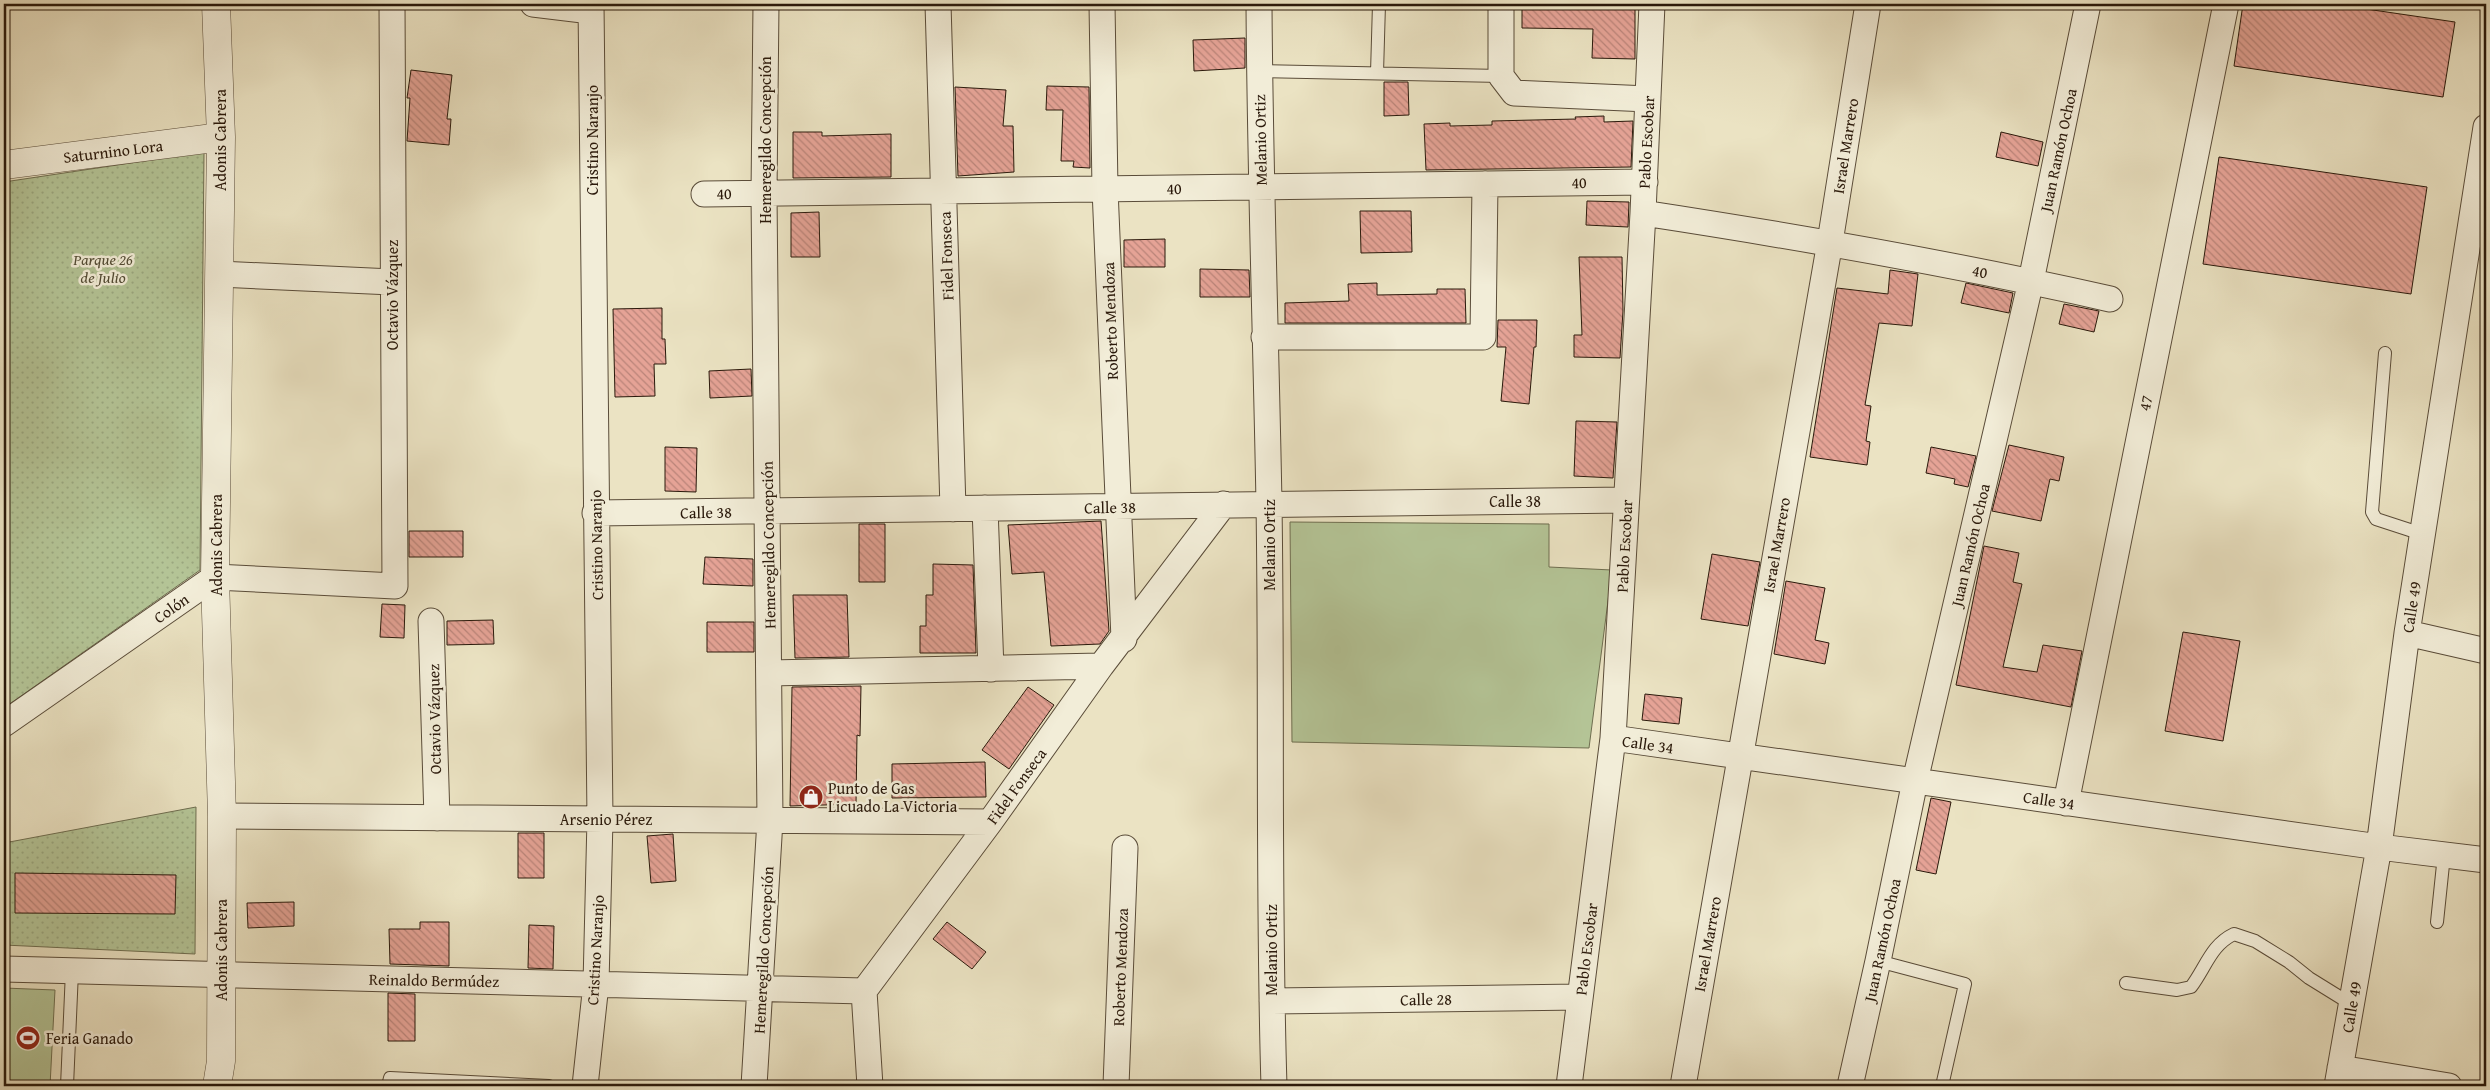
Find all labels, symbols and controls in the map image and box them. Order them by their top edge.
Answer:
street label: Hemeregildo Concepción [753,56,777,224]
street label: Cristino Naranjo [580,85,604,195]
street label: Juan Ramón Ochoa [2033,86,2083,216]
street label: Adonis Cabrera [208,88,232,191]
street label: Melanio Ortiz [1247,94,1273,186]
street label: Pablo Escobar [1632,95,1660,189]
street label: Israel Marrero [1826,96,1864,196]
street label: Saturnino Lora [62,133,165,169]
street label: 40 [1571,170,1587,194]
street label: 40 [1166,176,1182,200]
street label: 40 [716,181,732,205]
street label: Fidel Fonseca [932,211,960,301]
street label: Octavio Vázquez [380,240,404,350]
park label: Parque 26 de Julio [72,247,133,289]
street label: 40 [1970,258,1990,284]
street label: Roberto Mendoza [1096,261,1124,380]
street label: 47 [2132,393,2158,413]
street label: Hemeregildo Concepción [755,461,781,629]
street label: Juan Ramón Ochoa [1944,481,1996,611]
street label: Calle 38 [1489,489,1541,513]
street label: Cristino Naranjo [583,490,609,600]
street label: Adonis Cabrera [204,493,228,596]
street label: Calle 38 [1084,495,1136,519]
street label: Israel Marrero [1756,495,1796,595]
street label: Melanio Ortiz [1257,499,1281,591]
street label: Pablo Escobar [1610,499,1638,593]
street label: Calle 38 [680,500,732,524]
street label: Calle 49 [2395,579,2427,634]
street label: Colón [148,587,194,629]
street label: Octavio Vázquez [421,664,447,774]
street label: Calle 34 [1621,729,1676,760]
street label: Fidel Fonseca [980,743,1052,829]
place label: Punto de Gas Licuado La Victoria [828,776,958,818]
shop icon: Punto de Gas Licuado La Victoria [798,784,824,810]
street label: Calle 34 [2022,785,2077,816]
street label: Arsenio Pérez [560,807,652,831]
street label: Hemeregildo Concepción [747,866,779,1034]
street label: Juan Ramón Ochoa [1857,876,1907,1006]
street label: Cristino Naranjo [580,894,610,1006]
street label: Israel Marrero [1687,894,1727,994]
street label: Adonis Cabrera [209,898,233,1001]
street label: Pablo Escobar [1568,901,1604,996]
street label: Melanio Ortiz [1259,904,1283,996]
street label: Roberto Mendoza [1106,907,1134,1026]
street label: Reinaldo Bermúdez [369,967,499,993]
street label: Calle 49 [2335,979,2367,1035]
street label: Calle 28 [1400,987,1452,1011]
sports icon: Feria Ganado [15,1025,41,1051]
place label: Feria Ganado [46,1026,133,1050]

